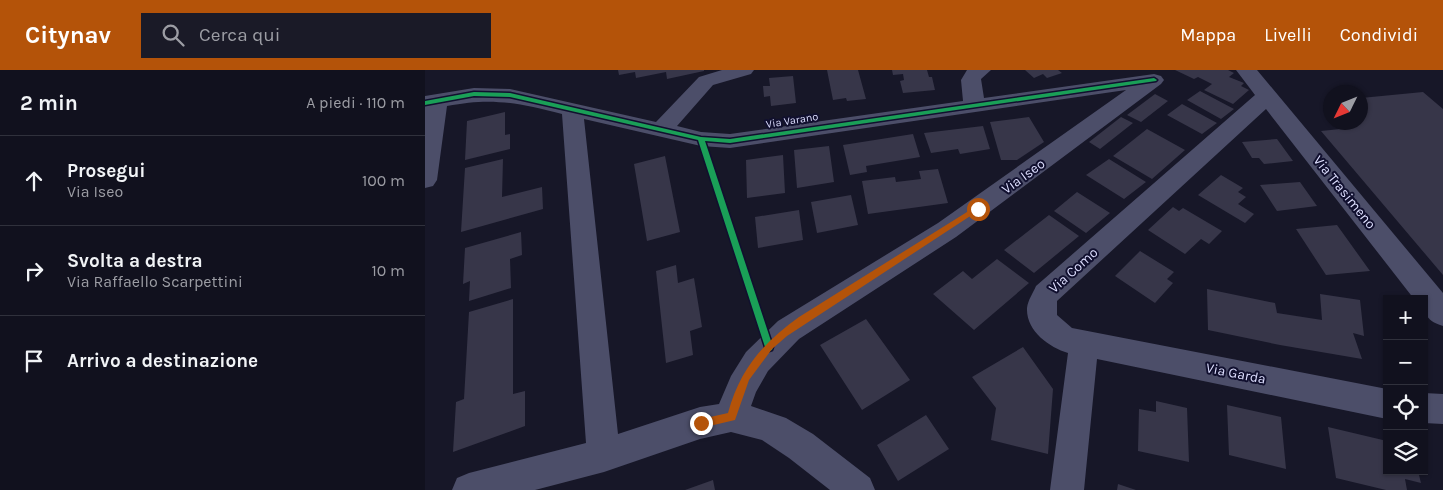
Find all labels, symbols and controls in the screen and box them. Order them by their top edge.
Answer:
search box [141,13,491,58]
text: Citynav [25,21,111,49]
icon: search [159,21,187,49]
text: Cerca qui [199,24,280,46]
text: Mappa [1180,24,1236,46]
text: Livelli [1264,24,1312,46]
text: Condividi [1340,24,1418,46]
north arrow [1323,85,1368,130]
text: 2 min [20,91,78,115]
text: A piedi · 110 m [306,93,405,112]
street label: Via Varano [765,110,819,131]
street label: Via Trasimeno [1310,152,1379,233]
street label: Via Iseo [998,155,1048,198]
text: Prosegui [67,160,146,182]
icon: ahead [20,167,48,195]
text: 100 m [362,171,405,190]
text: Via Iseo [67,182,123,201]
route start [967,198,990,221]
street label: Via Como [1045,244,1101,297]
text: Svolta a destra [67,250,203,272]
icon: right [20,257,48,285]
text: 10 m [371,261,405,280]
text: Via Raffaello Scarpettini [67,272,243,291]
map controls [1383,295,1428,475]
button: + [1383,295,1428,340]
button: − [1383,340,1428,385]
icon: arrive [20,347,48,375]
text: Arrivo a destinazione [67,350,258,372]
street label: Via Garda [1204,359,1267,388]
button: locate [1383,385,1428,430]
route end [690,412,713,435]
button: layers [1383,430,1428,475]

